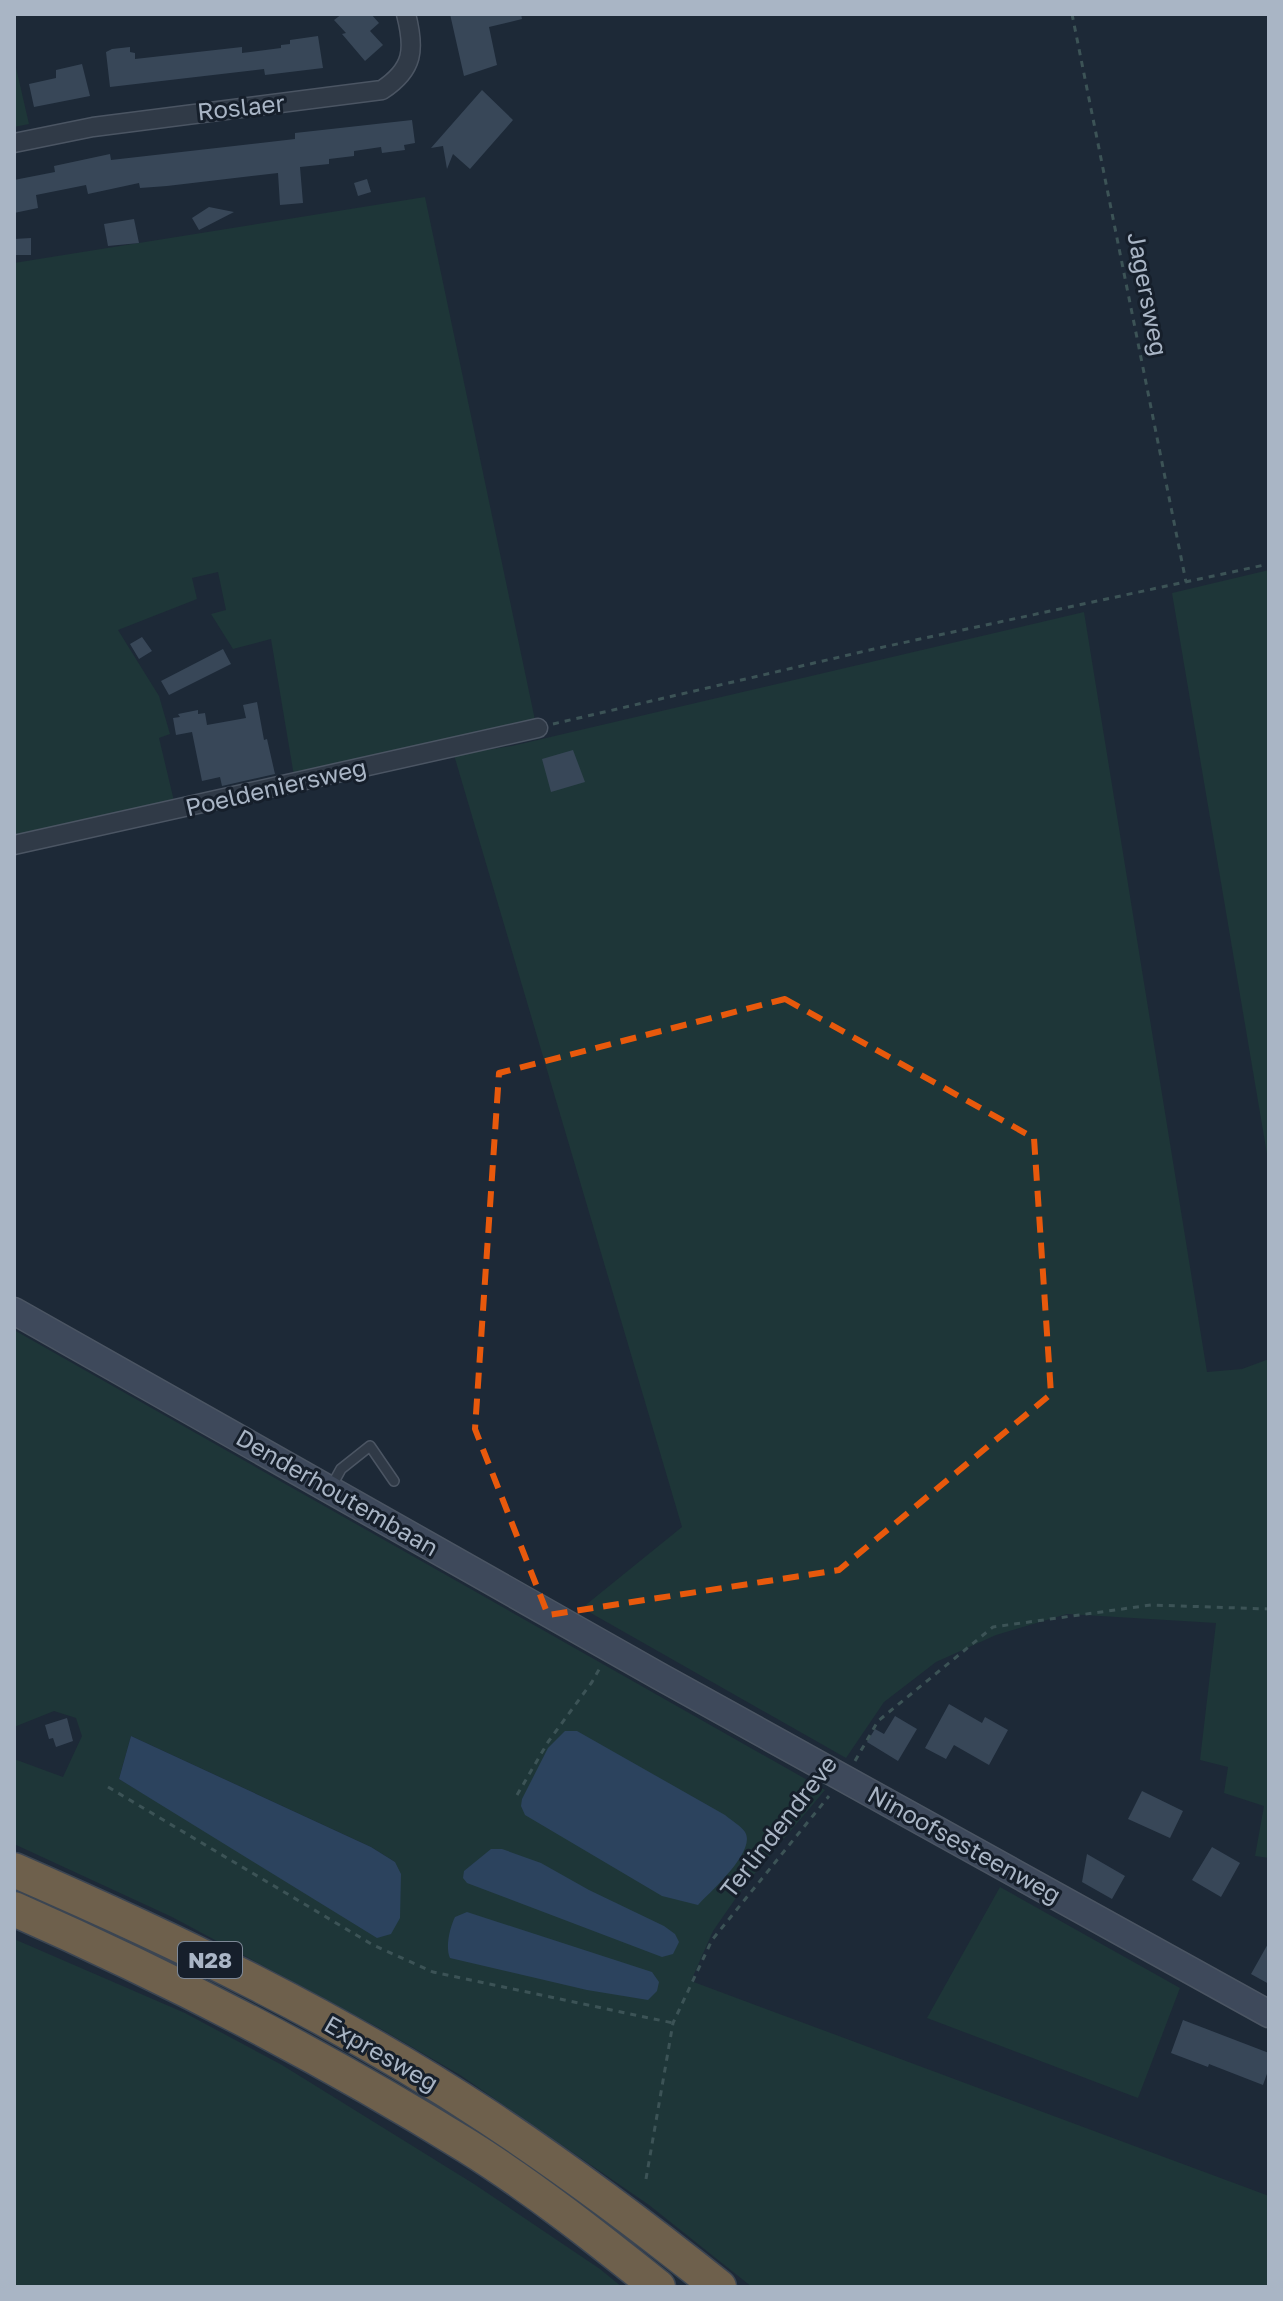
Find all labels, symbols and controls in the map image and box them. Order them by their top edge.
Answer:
street label: Roslaer [196,88,286,126]
street label: Jagersweg [1122,229,1175,358]
street label: Poeldeniersweg [182,752,369,821]
street label: Denderhoutembaan [232,1422,444,1561]
street label: Terlindendreve [713,1749,842,1903]
street label: Ninoofsesteenweg [863,1779,1066,1909]
road number: N28 [178,1942,242,1978]
street label: Expresweg [320,2009,444,2097]

